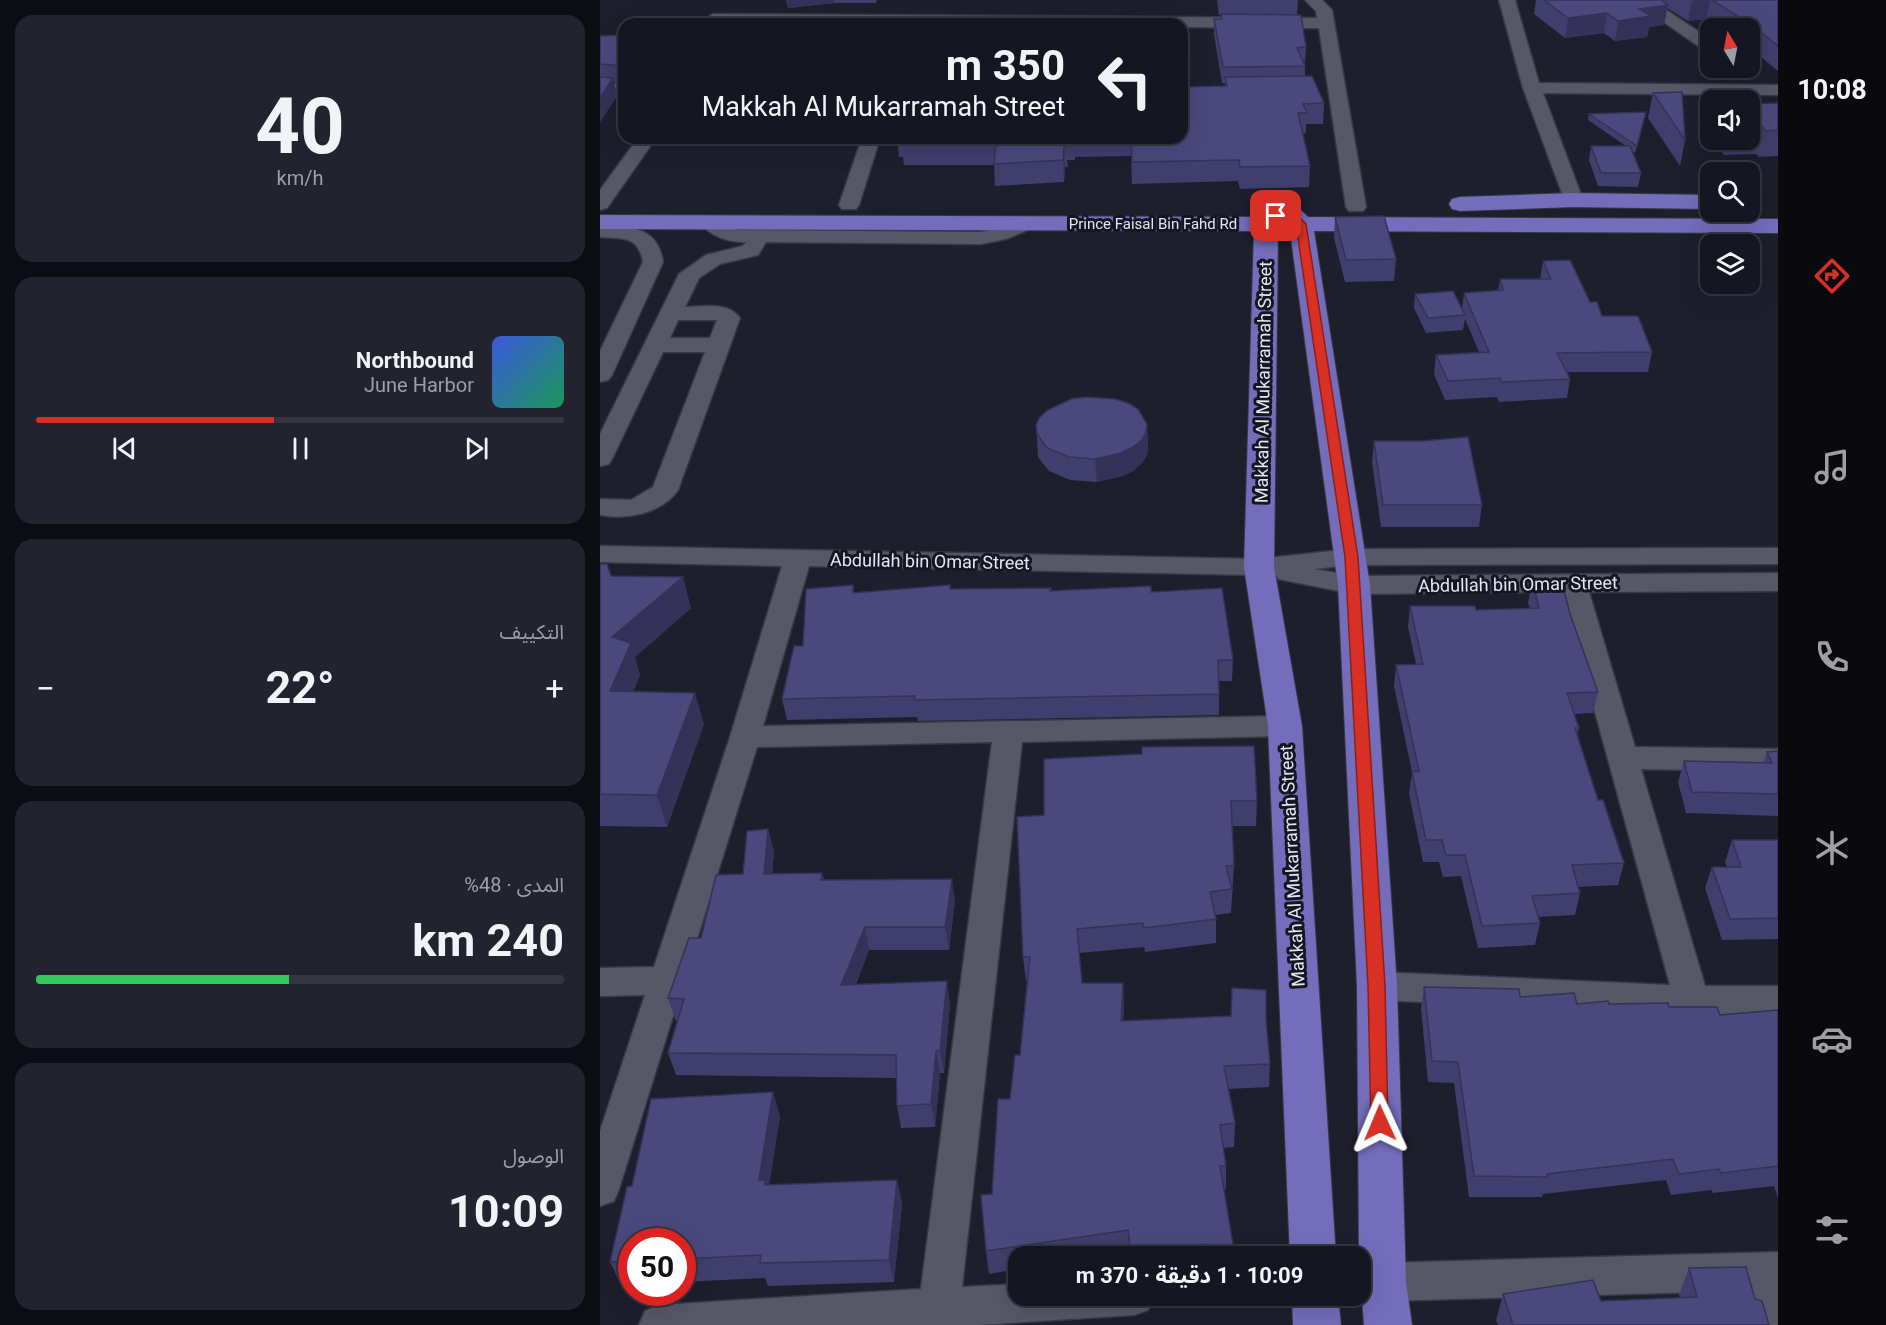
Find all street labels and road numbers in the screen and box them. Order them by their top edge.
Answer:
street label: Prince Faisal Bin Fahd Rd [1069,215,1237,233]
street label: Makkah Al Mukarramah Street [1250,261,1276,503]
street label: Abdullah bin Omar Street [830,549,1030,573]
street label: Abdullah bin Omar Street [1418,572,1618,596]
street label: Makkah Al Mukarramah Street [1275,744,1309,987]

